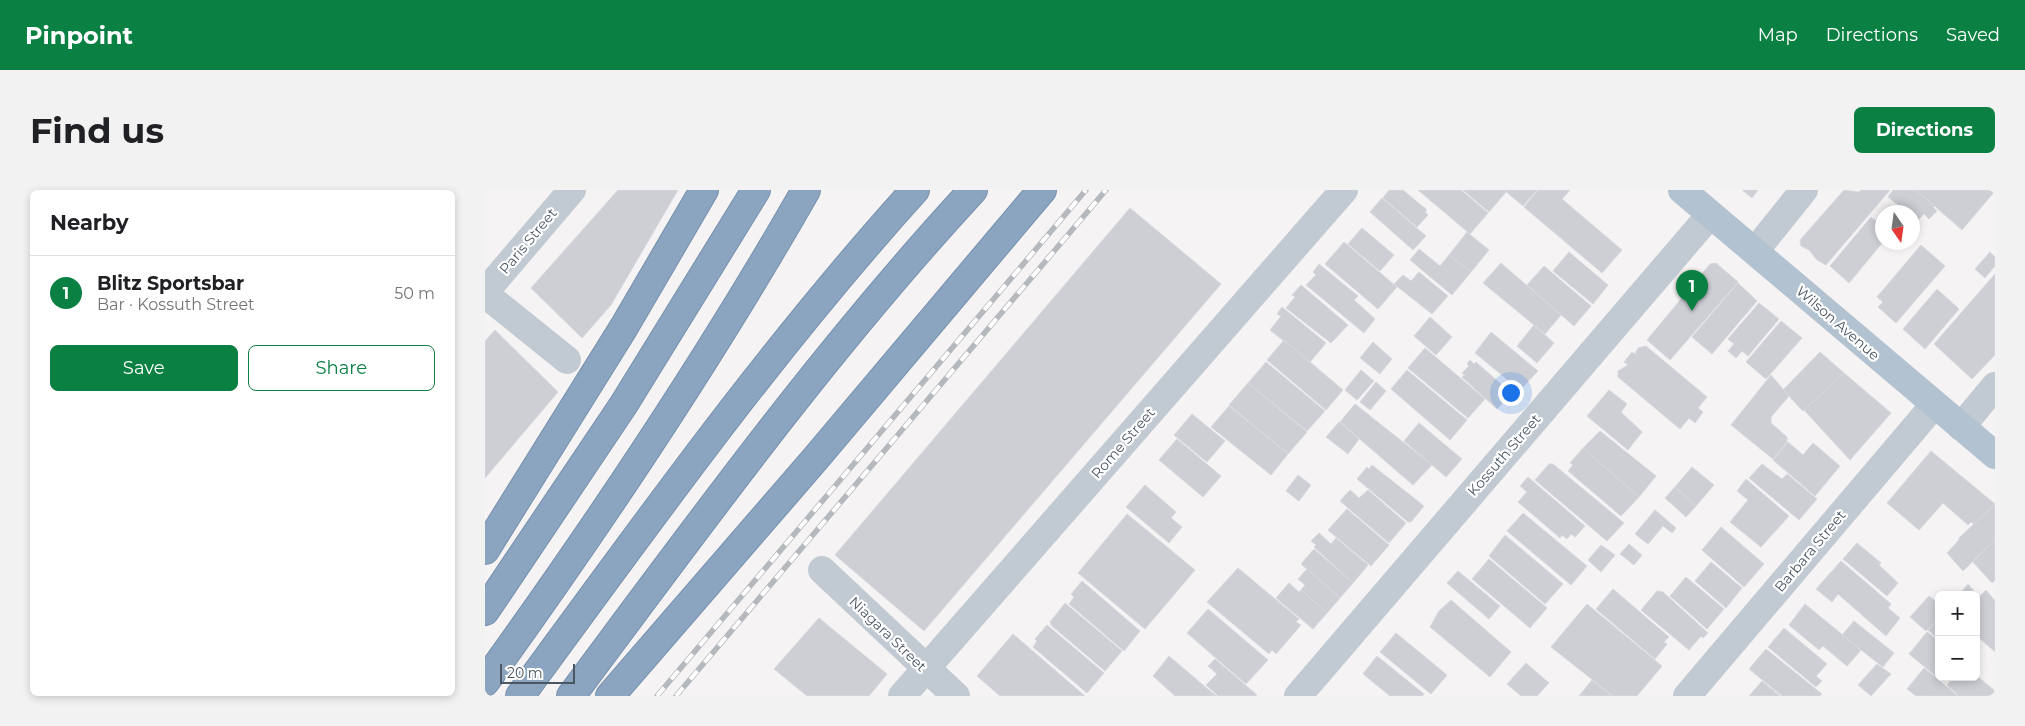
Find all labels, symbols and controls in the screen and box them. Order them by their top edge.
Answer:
text: Pinpoint [25,21,133,50]
text: Map [1758,24,1798,46]
text: Directions [1826,24,1918,46]
text: Saved [1946,24,2000,46]
button: Directions [1854,107,1995,153]
text: Find us [30,109,164,152]
street label: Paris Street [495,204,561,278]
north arrow [1875,205,1920,250]
text: Nearby [50,210,129,235]
pin: 1 [1676,270,1708,311]
text: Blitz Sportsbar [97,272,244,295]
street label: Wilson Avenue [1793,282,1883,364]
text: 1 [63,284,69,303]
text: 50 m [394,284,435,303]
text: Bar · Kossuth Street [97,295,255,314]
button: Save [50,345,238,391]
button: Share [248,345,435,391]
your location [1498,380,1524,406]
street label: Rome Street [1087,404,1159,482]
street label: Kossuth Street [1464,410,1545,500]
street label: Barbara Street [1771,506,1850,596]
map controls [1935,591,1980,681]
button: + [1935,591,1980,636]
street label: Niagara Street [846,593,931,676]
button: − [1935,636,1980,681]
scale bar [500,661,575,684]
text: 20 m [507,664,543,682]

